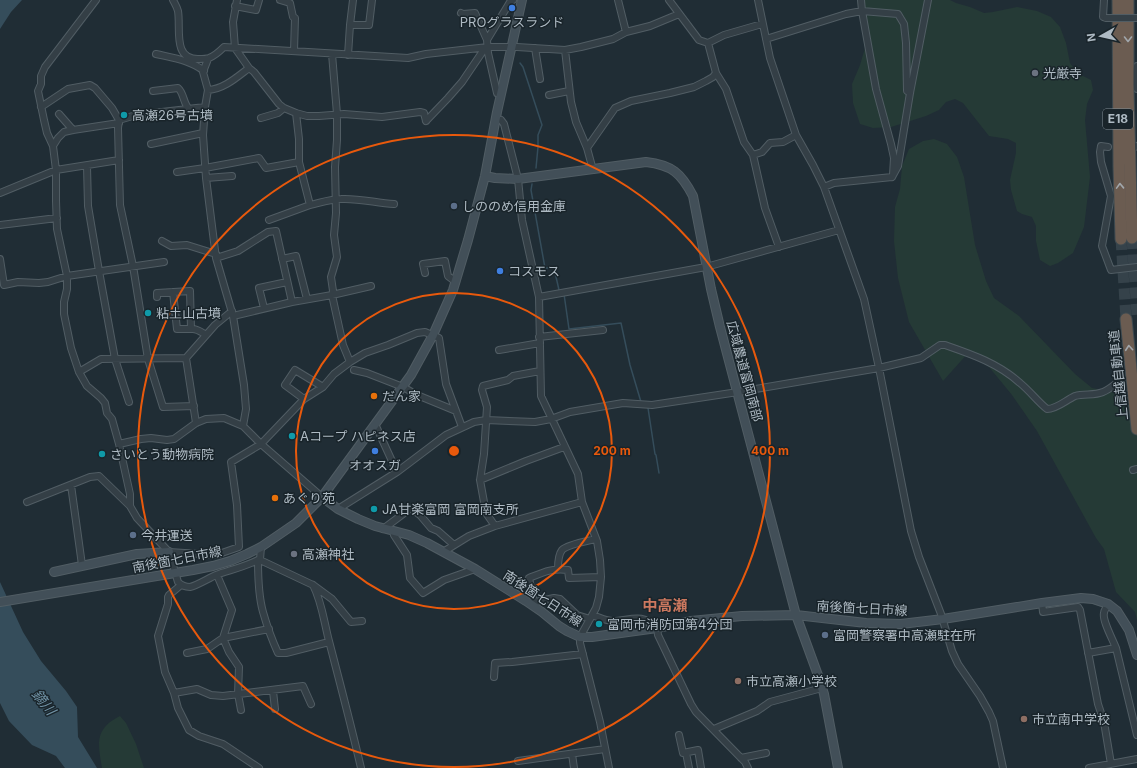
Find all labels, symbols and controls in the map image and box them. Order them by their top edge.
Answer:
marker: PROグラスランド [507,3,517,13]
place label: PROグラスランド [460,14,564,30]
north arrow [1081,16,1121,56]
text: N [1084,32,1099,43]
one-way arrow [1124,36,1132,42]
place label: 光厳寺 [1043,65,1082,81]
marker: 光厳寺 [1030,68,1040,78]
place label: 高瀬26号古墳 [132,107,213,123]
road number: E18 [1103,109,1133,129]
marker: 高瀬26号古墳 [119,110,129,120]
one-way arrow [1115,183,1124,189]
place label: しののめ信用金庫 [462,198,566,214]
marker: しののめ信用金庫 [449,201,459,211]
place label: コスモス [508,263,560,279]
marker: コスモス [495,266,505,276]
place label: 粘土山古墳 [156,305,221,321]
marker: 粘土山古墳 [143,308,153,318]
street label: 広域農道富岡南部 [724,319,766,423]
street label: 上信越自動車道 [1105,329,1131,421]
one-way arrow [1124,345,1133,351]
place label: だん家 [382,388,421,404]
marker: だん家 [369,391,379,401]
place label: Aコープ ハピネス店 [300,428,416,444]
marker: Aコープ ハピネス店 [287,431,297,441]
text: 200 m [593,443,631,458]
text: 400 m [751,443,789,458]
centre of rings [447,444,461,458]
place label: さいとう動物病院 [110,446,214,462]
marker: オオスガ [370,446,380,456]
marker: さいとう動物病院 [97,449,107,459]
place label: オオスガ [349,457,401,473]
place label: あぐり苑 [283,490,335,506]
marker: あぐり苑 [270,493,280,503]
place label: JA甘楽富岡 富岡南支所 [382,501,519,517]
marker: JA甘楽富岡 富岡南支所 [369,504,379,514]
place label: 今井運送 [141,527,193,543]
marker: 今井運送 [128,530,138,540]
street label: 南後箇七日市線 [131,542,223,576]
place label: 高瀬神社 [302,546,354,562]
marker: 高瀬神社 [289,549,299,559]
street label: 南後箇七日市線 [500,567,586,629]
district label: 中高瀬 [642,596,688,615]
street label: 南後箇七日市線 [816,598,908,618]
place label: 富岡市消防団第4分団 [607,616,732,632]
marker: 富岡市消防団第4分団 [594,619,604,629]
place label: 富岡警察署中高瀬駐在所 [833,627,976,643]
marker: 富岡警察署中高瀬駐在所 [820,630,830,640]
place label: 市立高瀬小学校 [746,673,837,689]
marker: 市立高瀬小学校 [733,676,743,686]
water label: 鏑川 [29,685,61,719]
place label: 市立南中学校 [1032,711,1110,727]
marker: 市立南中学校 [1019,714,1029,724]

